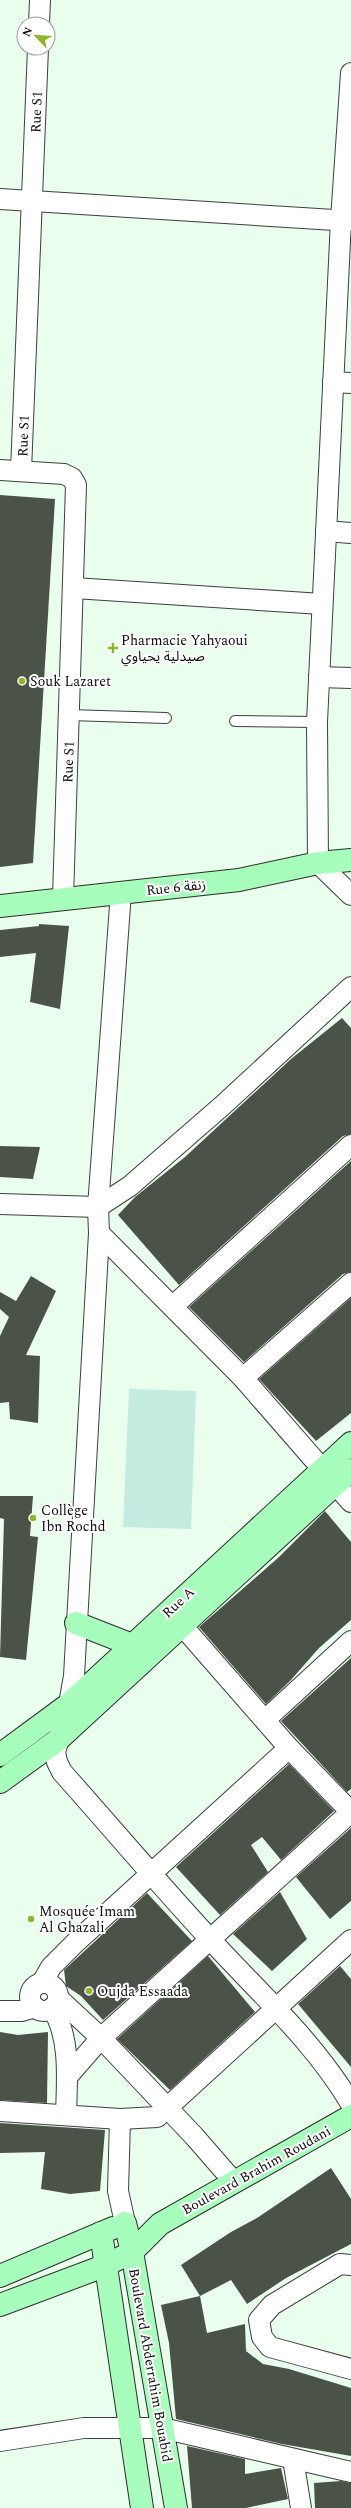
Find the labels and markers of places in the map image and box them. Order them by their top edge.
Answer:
place label: Pharmacie Yahyaoui صيدلية يحياوي [121,630,248,667]
marker: Pharmacie Yahyaoui صيدلية يحياوي [108,643,118,653]
place label: Souk Lazaret [30,671,111,692]
marker: Souk Lazaret [17,676,27,686]
place label: Collège Ibn Rochd [41,1500,106,1537]
marker: Collège Ibn Rochd [28,1513,38,1523]
place label: Mosquée Imam Al Ghazali [39,1901,135,1938]
marker: Mosquée Imam Al Ghazali [26,1914,36,1924]
place label: Oujda Essaada [97,1981,188,2002]
marker: Oujda Essaada [84,1986,94,1996]

